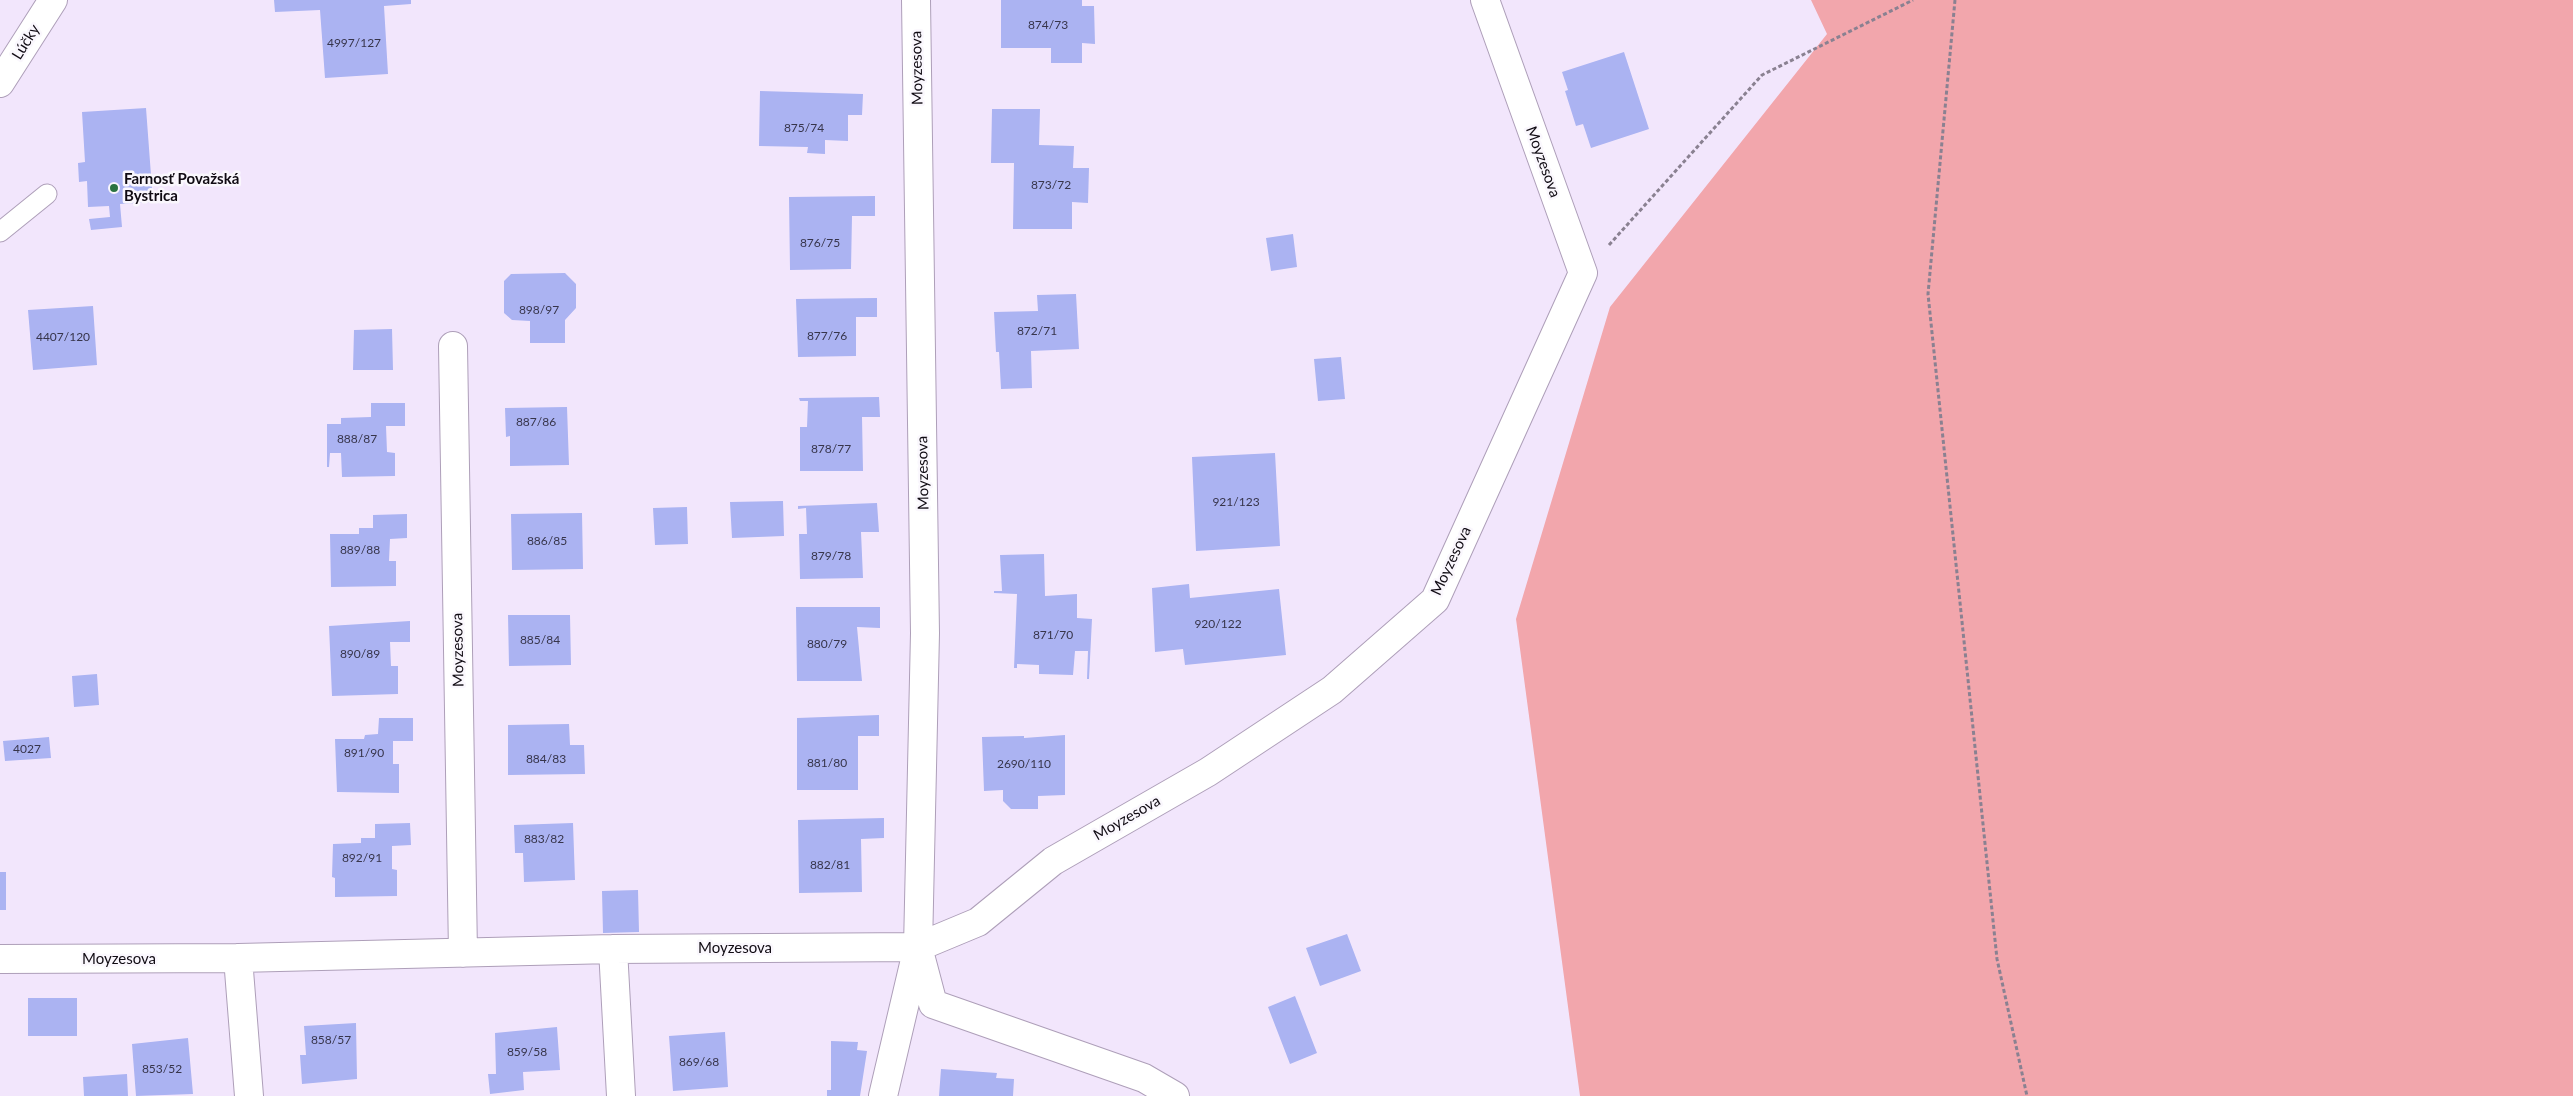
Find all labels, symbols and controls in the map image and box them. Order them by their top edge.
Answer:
house number: 874/73 [1028,18,1068,32]
street label: Lúčky [8,21,44,63]
street label: Moyzesova [907,31,927,105]
house number: 4997/127 [327,36,381,50]
house number: 875/74 [784,121,824,135]
street label: Moyzesova [1522,124,1564,200]
place label: Farnosť Považská Bystrica [124,170,239,205]
house number: 873/72 [1031,178,1071,192]
marker: Farnosť Považská Bystrica [108,182,120,194]
house number: 876/75 [800,236,840,250]
house number: 898/97 [519,303,559,317]
house number: 872/71 [1017,324,1057,338]
house number: 877/76 [807,329,847,343]
house number: 4407/120 [36,330,90,344]
house number: 887/86 [516,415,556,429]
house number: 888/87 [337,432,377,446]
street label: Moyzesova [913,436,933,510]
house number: 878/77 [811,442,851,456]
house number: 921/123 [1212,495,1260,509]
street label: Moyzesova [1427,524,1475,598]
house number: 886/85 [527,534,567,548]
house number: 889/88 [340,543,380,557]
house number: 879/78 [811,549,851,563]
street label: Moyzesova [448,613,468,687]
house number: 920/122 [1194,617,1242,631]
house number: 871/70 [1033,628,1073,642]
house number: 885/84 [520,633,560,647]
house number: 880/79 [807,637,847,651]
house number: 890/89 [340,647,380,661]
house number: 4027 [13,742,41,756]
house number: 891/90 [344,746,384,760]
house number: 884/83 [526,752,566,766]
house number: 881/80 [807,756,847,770]
house number: 2690/110 [997,757,1051,771]
street label: Moyzesova [1090,792,1164,844]
house number: 883/82 [524,832,564,846]
house number: 892/91 [342,851,382,865]
house number: 882/81 [810,858,850,872]
street label: Moyzesova [698,939,772,957]
street label: Moyzesova [82,950,156,968]
house number: 858/57 [311,1033,351,1047]
house number: 859/58 [507,1045,547,1059]
house number: 869/68 [679,1055,719,1069]
house number: 853/52 [142,1062,182,1076]

